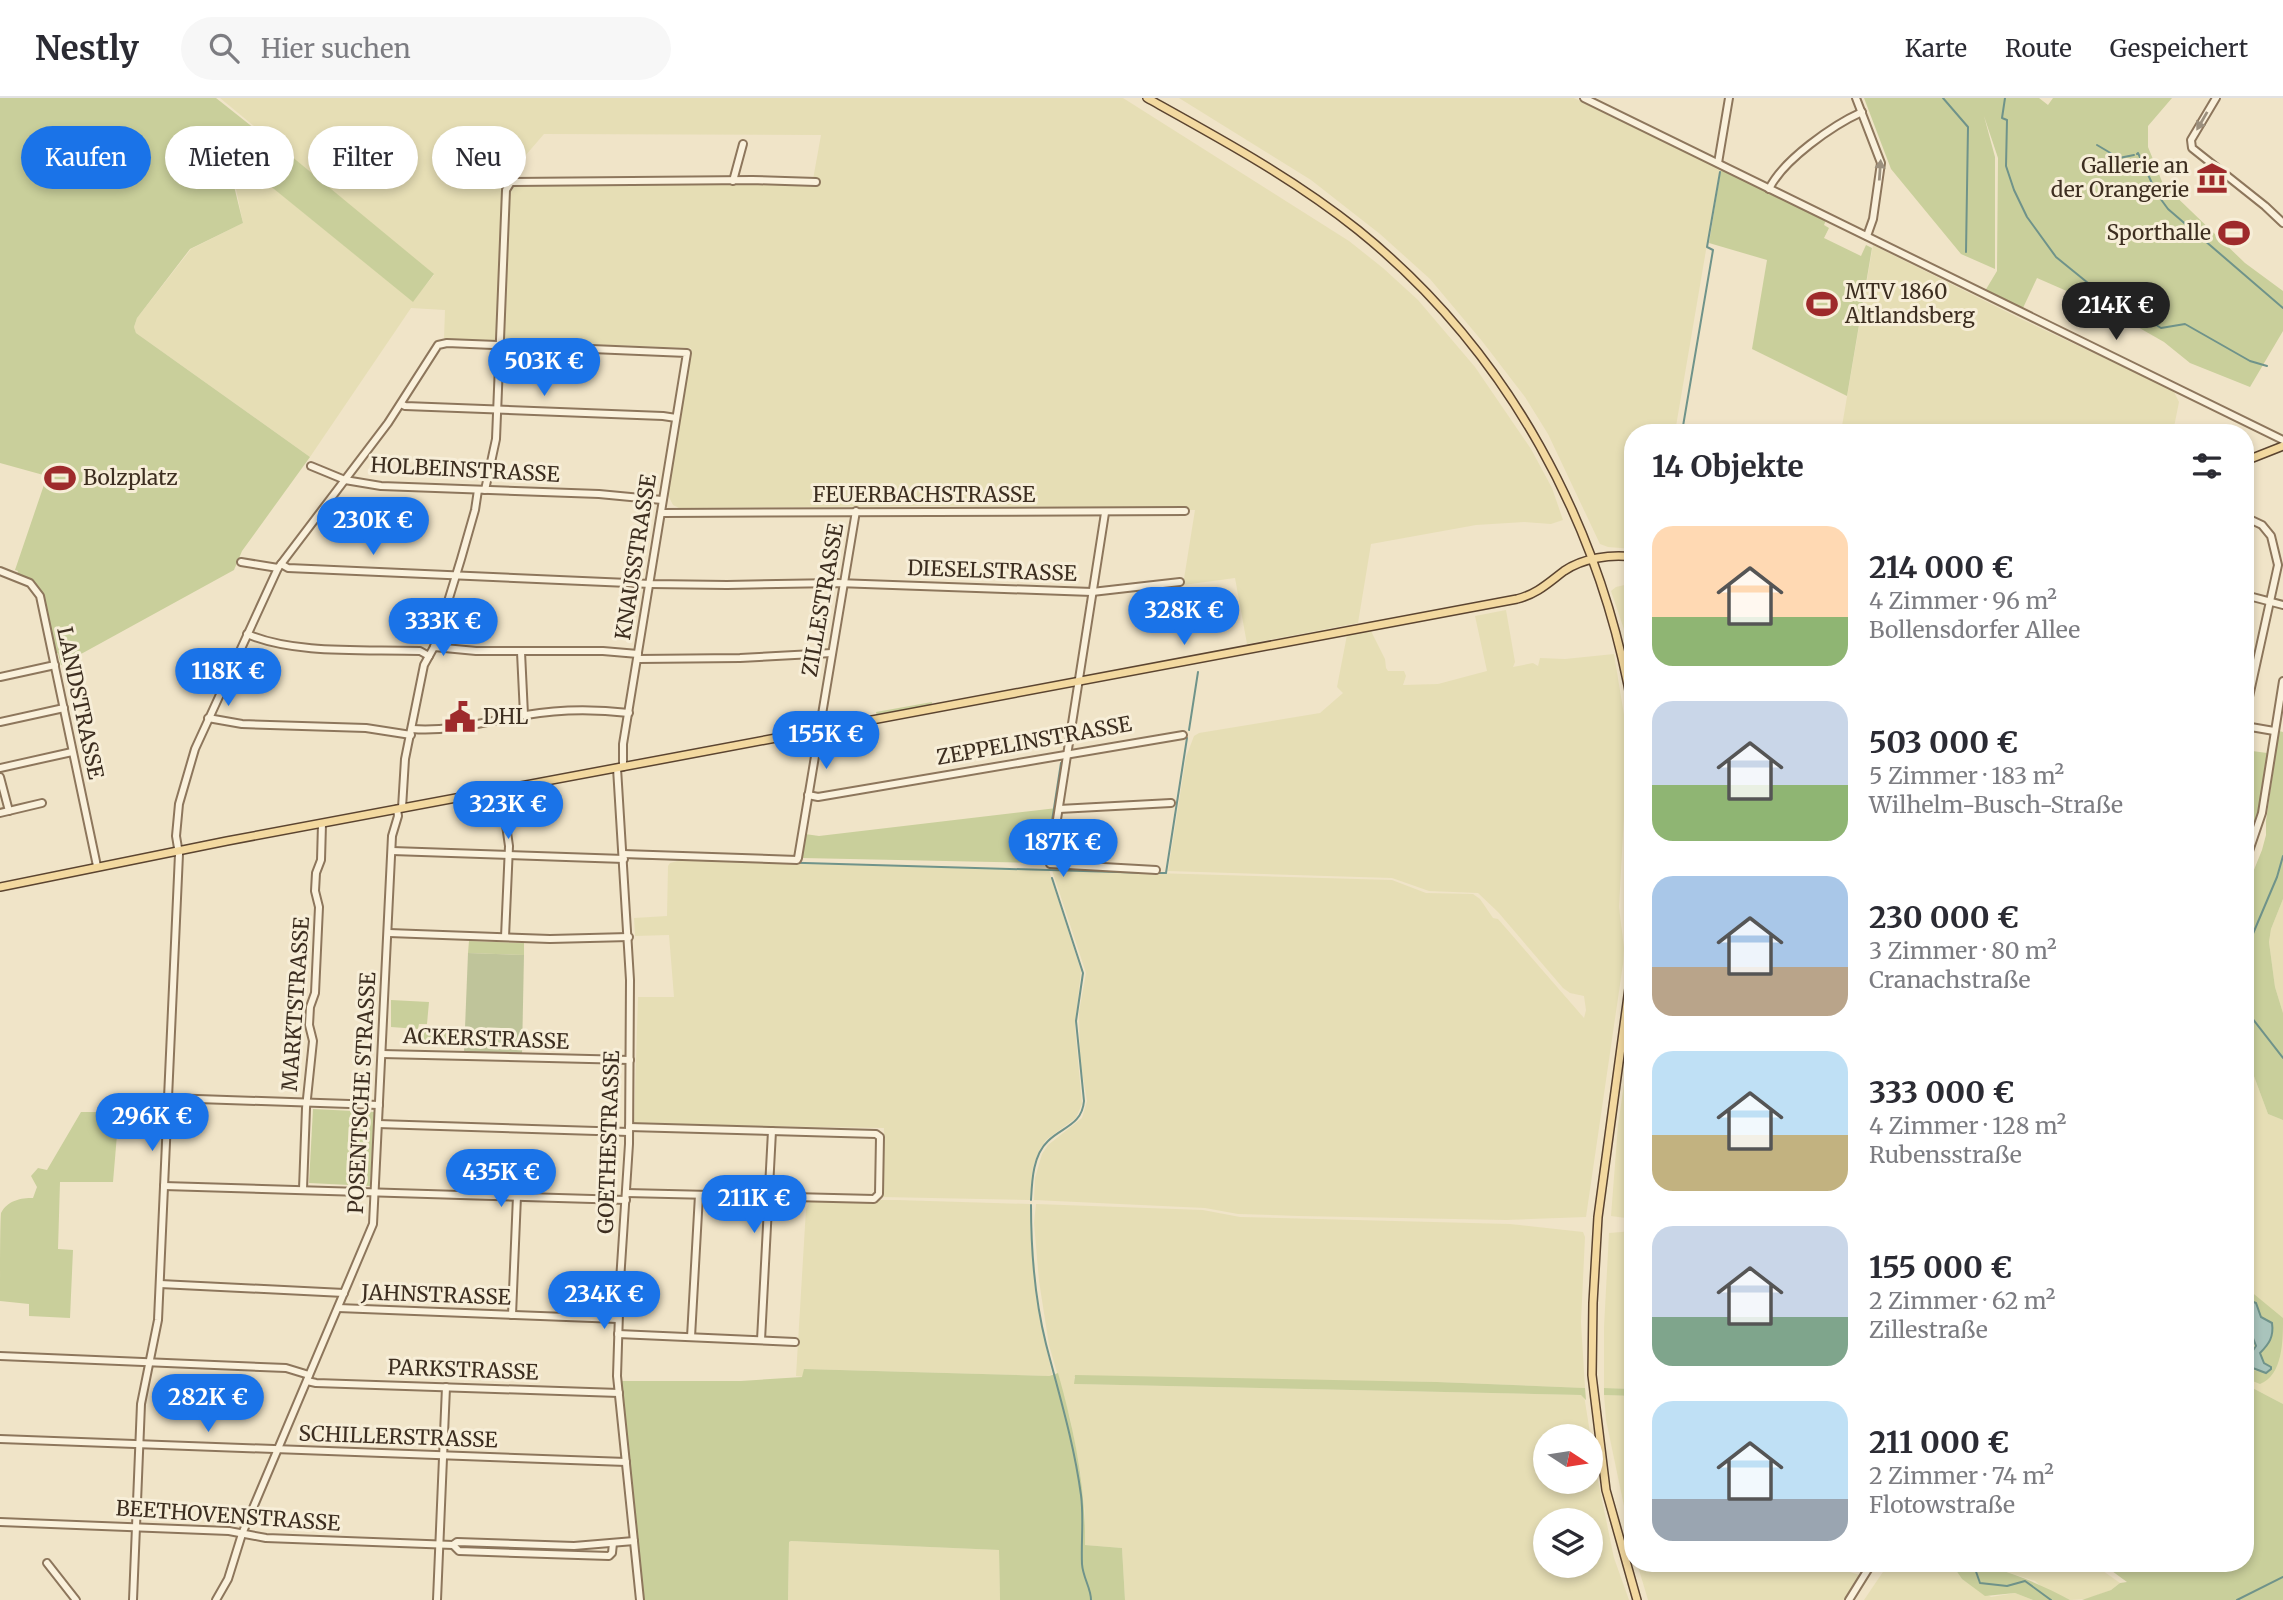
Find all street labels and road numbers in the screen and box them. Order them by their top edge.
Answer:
street label: HOLBEINSTRASSE [370,451,561,488]
street label: KNAUSSTRASSE [609,471,662,642]
street label: FEUERBACHSTRASSE [813,481,1036,508]
street label: ZILLESTRASSE [796,520,849,679]
street label: DIESELSTRASSE [907,554,1078,587]
street label: LANDSTRASSE [51,624,110,782]
street label: ZEPPELINSTRASSE [934,710,1134,771]
street label: MARKTSTRASSE [276,915,315,1092]
street label: POSENTSCHE STRASSE [342,971,381,1215]
street label: ACKERSTRASSE [402,1022,570,1055]
street label: GOETHESTRASSE [592,1049,625,1234]
street label: JAHNSTRASSE [360,1278,512,1311]
street label: PARKSTRASSE [387,1353,540,1386]
street label: SCHILLERSTRASSE [298,1420,499,1453]
street label: BEETHOVENSTRASSE [115,1494,342,1537]

